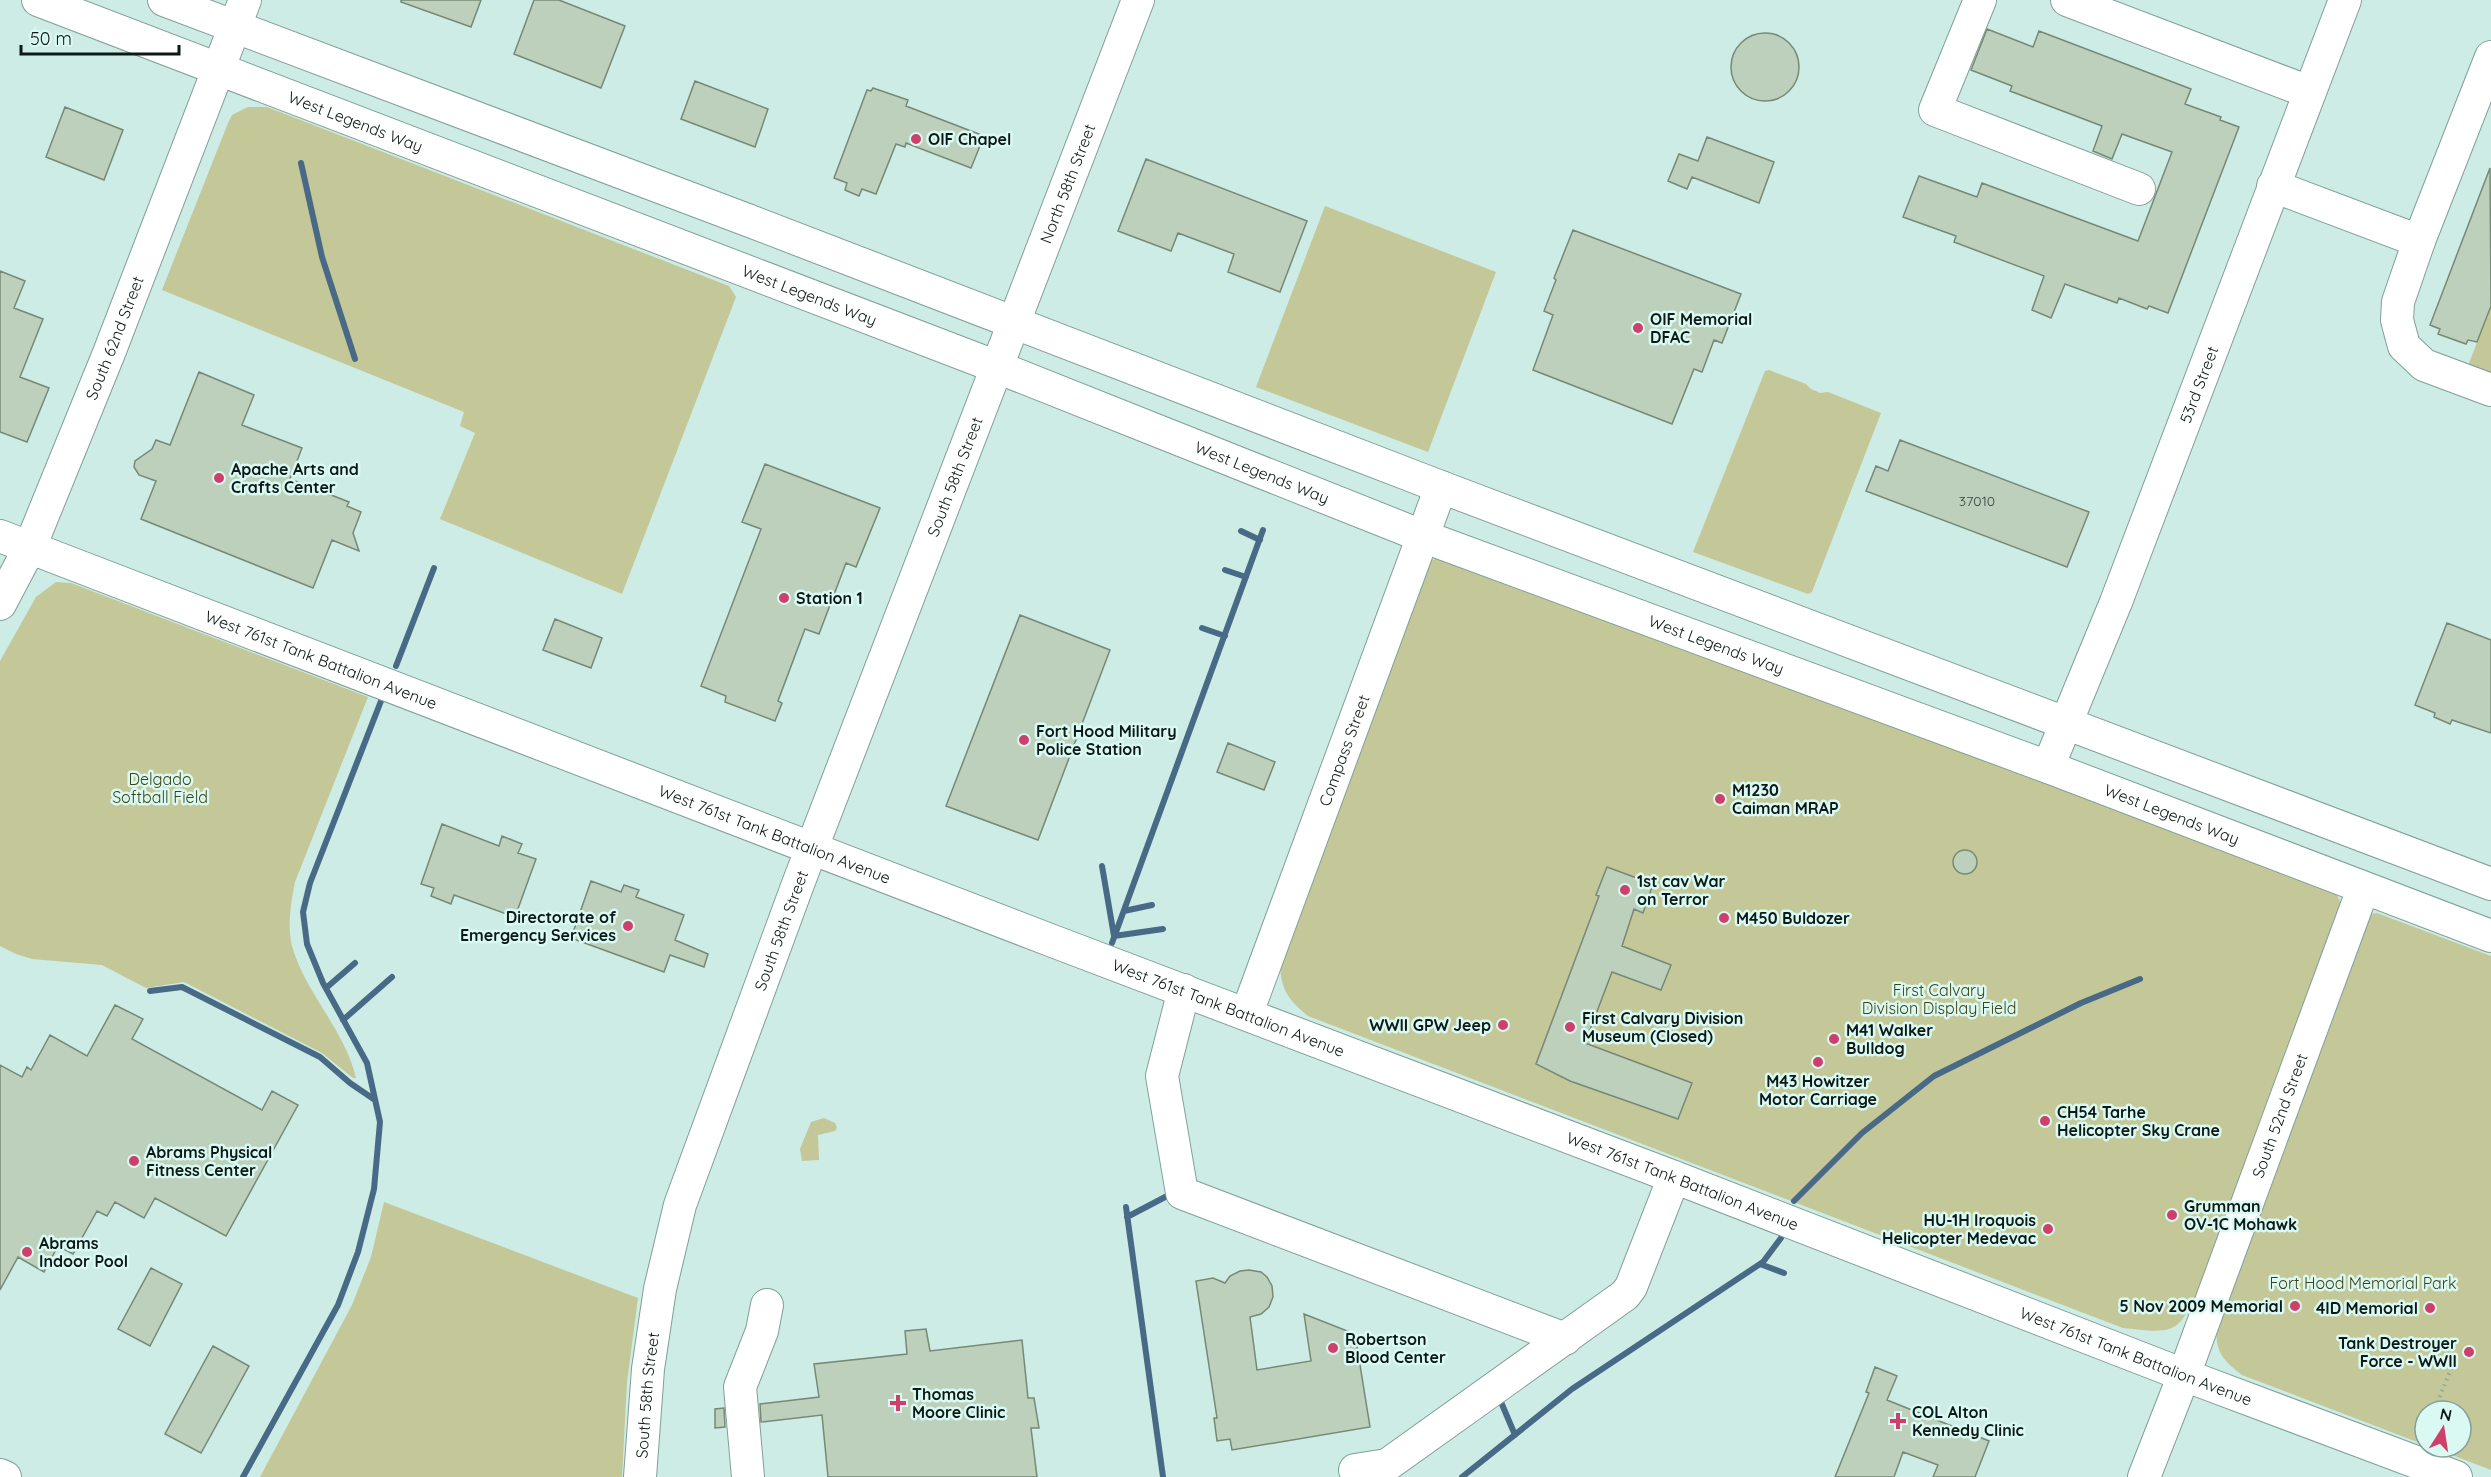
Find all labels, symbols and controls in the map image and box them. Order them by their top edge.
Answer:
scale bar [21,18,178,56]
text: 50 m [30,27,72,50]
street label: West Legends Way [285,87,426,156]
street label: North 58th Street [1035,121,1099,246]
place label: OIF Chapel [928,129,1011,149]
marker: OIF Chapel [909,132,923,146]
street label: West Legends Way [739,260,880,330]
street label: South 62nd Street [81,273,148,403]
place label: OIF Memorial DFAC [1650,309,1752,347]
marker: OIF Memorial DFAC [1631,321,1645,335]
street label: 53rd Street [2175,343,2222,426]
street label: South 58th Street [923,414,987,539]
street label: West Legends Way [1192,437,1332,508]
place label: Apache Arts and Crafts Center [231,459,359,497]
marker: Apache Arts and Crafts Center [212,471,226,485]
house number: 37010 [1959,492,1995,510]
place label: Station 1 [796,588,863,608]
marker: Station 1 [777,591,791,605]
street label: West 761st Tank Battalion Avenue [202,606,440,713]
street label: West Legends Way [1646,611,1787,679]
street label: Compass Street [1314,692,1374,809]
place label: Fort Hood Military Police Station [1036,721,1177,759]
marker: Fort Hood Military Police Station [1017,733,1031,747]
park label: Delgado Softball Field [112,769,208,807]
street label: West Legends Way [2102,779,2242,849]
street label: West 761st Tank Battalion Avenue [656,780,893,888]
place label: M1230 Caiman MRAP [1732,780,1839,818]
marker: M1230 Caiman MRAP [1713,792,1727,806]
street label: South 58th Street [750,867,812,993]
place label: 1st cav War on Terror [1637,871,1726,909]
marker: 1st cav War on Terror [1618,883,1632,897]
place label: Directorate of Emergency Services [460,907,616,945]
place label: M450 Buldozer [1736,908,1850,928]
marker: M450 Buldozer [1717,911,1731,925]
marker: Directorate of Emergency Services [621,919,635,933]
street label: West 761st Tank Battalion Avenue [1110,955,1347,1061]
park label: First Calvary Division Display Field [1862,980,2016,1018]
place label: First Calvary Division Museum (Closed) [1582,1008,1743,1046]
place label: WWII GPW Jeep [1369,1015,1491,1035]
marker: WWII GPW Jeep [1496,1018,1510,1032]
marker: First Calvary Division Museum (Closed) [1563,1020,1577,1034]
place label: M41 Walker Bulldog [1846,1020,1933,1058]
marker: M41 Walker Bulldog [1827,1032,1841,1046]
street label: South 52nd Street [2247,1050,2312,1181]
marker: M43 Howitzer Motor Carriage [1811,1055,1825,1069]
place label: M43 Howitzer Motor Carriage [1759,1071,1877,1109]
place label: CH54 Tarhe Helicopter Sky Crane [2057,1102,2220,1140]
marker: CH54 Tarhe Helicopter Sky Crane [2038,1114,2052,1128]
street label: West 761st Tank Battalion Avenue [1564,1127,1802,1234]
place label: Abrams Physical Fitness Center [146,1142,272,1180]
marker: Abrams Physical Fitness Center [127,1154,141,1168]
place label: Grumman OV-1C Mohawk [2184,1196,2297,1234]
marker: Grumman OV-1C Mohawk [2165,1208,2179,1222]
place label: HU-1H Iroquois Helicopter Medevac [1882,1210,2036,1248]
marker: HU-1H Iroquois Helicopter Medevac [2041,1222,2055,1236]
place label: Abrams Indoor Pool [39,1233,128,1271]
marker: Abrams Indoor Pool [20,1245,34,1259]
park label: Fort Hood Memorial Park [2269,1273,2457,1293]
place label: 5 Nov 2009 Memorial [2119,1296,2283,1316]
place label: 4ID Memorial [2316,1298,2418,1318]
marker: 5 Nov 2009 Memorial [2288,1299,2302,1313]
marker: 4ID Memorial [2423,1301,2437,1315]
street label: West 761st Tank Battalion Avenue [2017,1302,2255,1410]
place label: Robertson Blood Center [1345,1329,1446,1367]
street label: South 58th Street [631,1331,663,1459]
place label: Tank Destroyer Force - WWII [2338,1333,2457,1371]
marker: Robertson Blood Center [1326,1341,1340,1355]
marker: Tank Destroyer Force - WWII [2462,1345,2476,1359]
place label: Thomas Moore Clinic [912,1384,1005,1422]
marker: Thomas Moore Clinic [889,1394,907,1412]
north arrow [2413,1399,2473,1459]
place label: COL Alton Kennedy Clinic [1912,1402,2024,1440]
text: N [2438,1403,2454,1425]
marker: COL Alton Kennedy Clinic [1889,1412,1907,1430]

